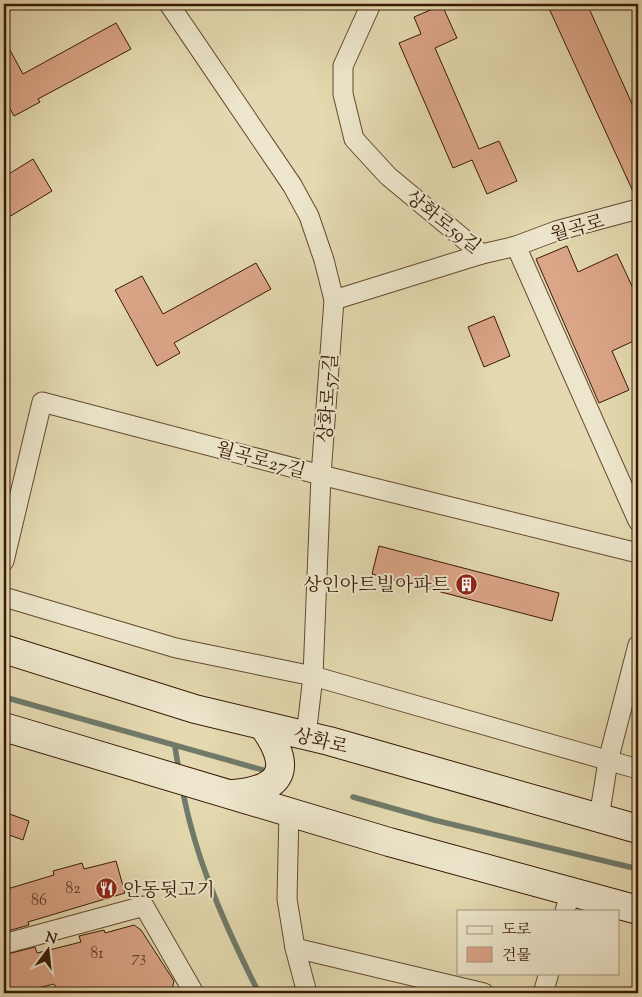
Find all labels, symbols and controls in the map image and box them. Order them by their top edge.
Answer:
street label: 상화로59길 [399,185,486,261]
street label: 월곡로 [548,209,608,250]
street label: 상화로57길 [313,353,346,444]
street label: 월곡로27길 [213,436,308,486]
building icon: 상인아트빌아파트 [454,572,478,596]
place label: 상인아트빌아파트 [303,573,450,600]
street label: 상화로 [290,723,350,762]
restaurant icon: 안동뒷고기 [95,877,119,901]
house number: 82 [65,878,81,901]
place label: 안동뒷고기 [123,878,215,905]
house number: 86 [31,890,47,913]
legend [457,910,620,974]
text: 도로 [502,920,531,941]
north arrow [22,924,72,974]
text: N [43,928,59,950]
house number: 81 [90,943,104,966]
text: 건물 [502,946,531,967]
house number: 73 [132,947,146,970]

